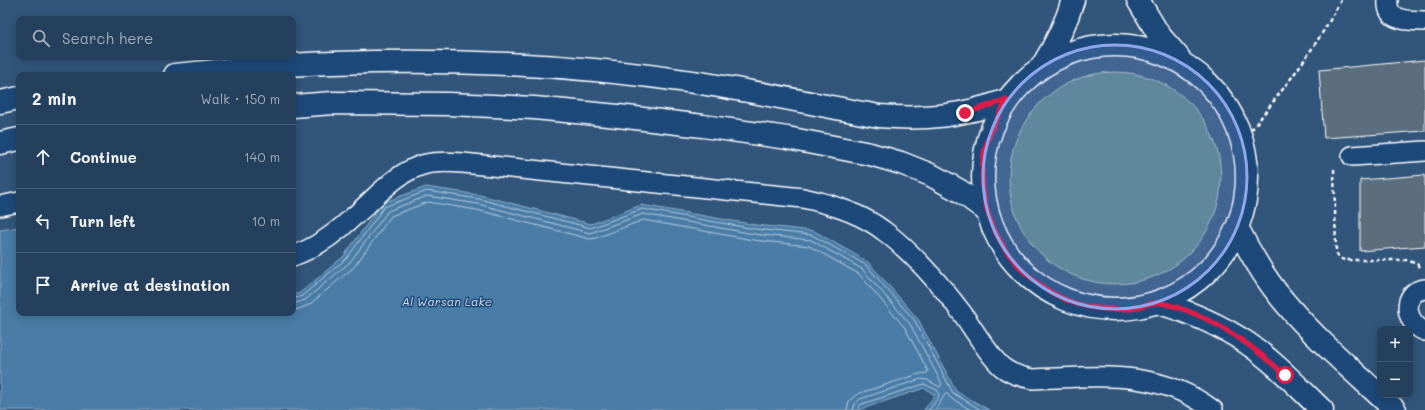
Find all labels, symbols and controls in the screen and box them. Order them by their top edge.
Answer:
search box [16,16,296,60]
icon: search [30,27,52,49]
text: Search here [62,28,153,48]
text: 2 min [32,87,77,109]
text: Walk · 150 m [200,90,280,107]
route end [956,104,974,122]
icon: ahead [32,146,54,168]
text: Continue [70,147,137,167]
text: 140 m [244,148,280,165]
icon: left [32,210,54,232]
text: Turn left [70,211,135,231]
text: 10 m [252,212,280,229]
icon: arrive [32,274,54,296]
text: Arrive at destination [70,275,230,295]
water label: Al Warsan Lake [402,293,492,309]
map controls [1377,326,1413,398]
button: + [1377,326,1413,362]
button: − [1377,362,1413,398]
route start [1276,366,1294,384]

